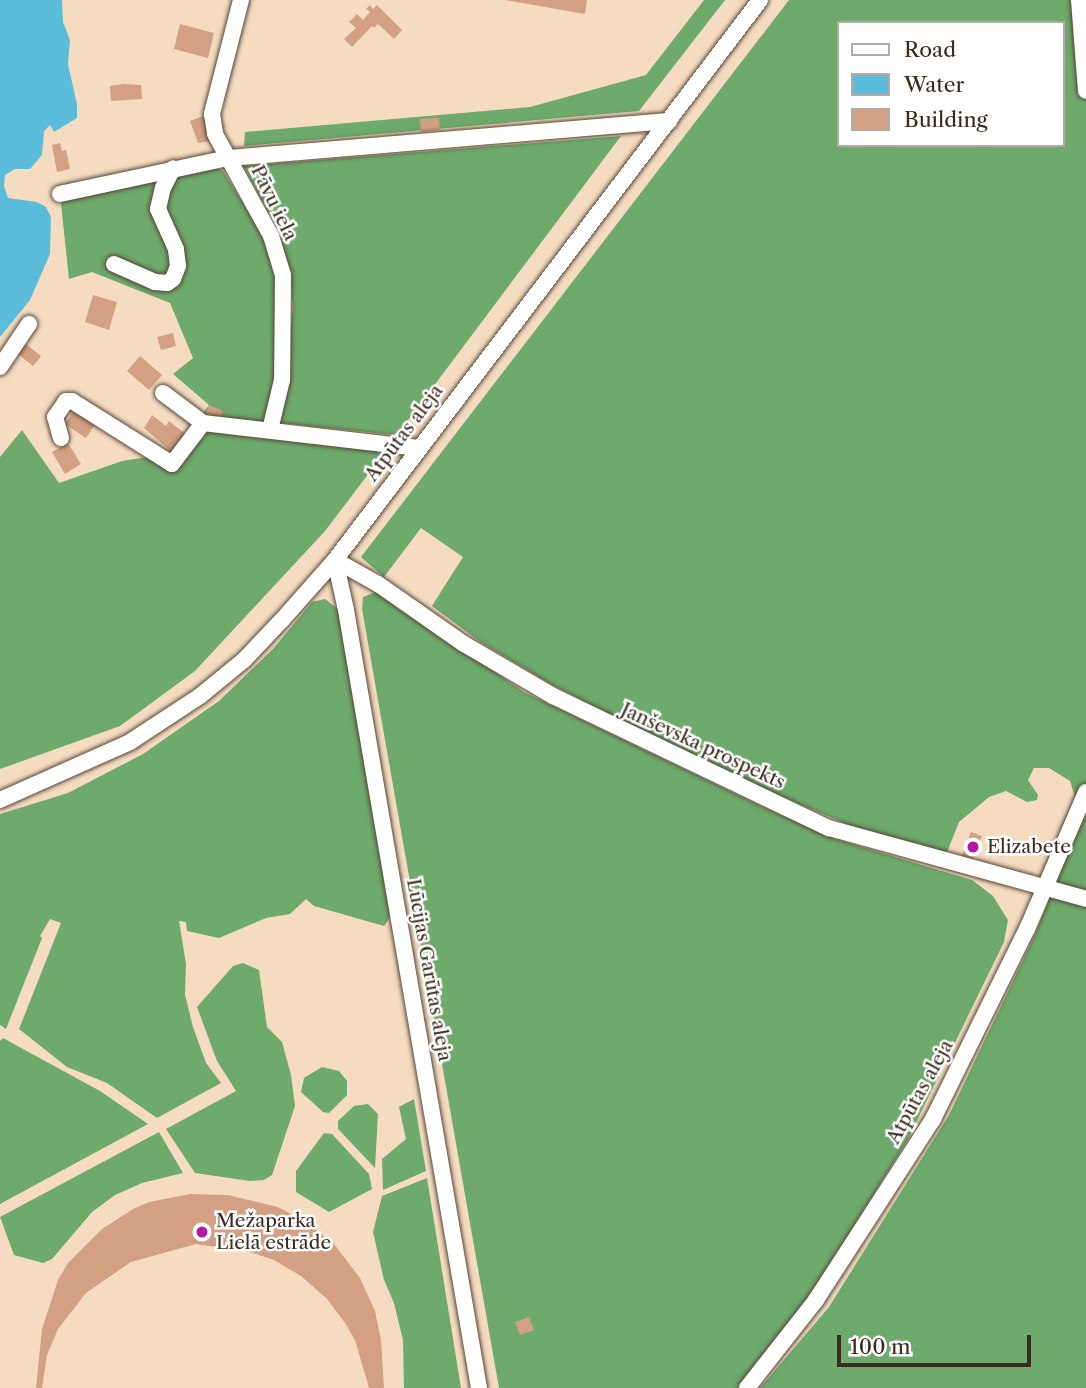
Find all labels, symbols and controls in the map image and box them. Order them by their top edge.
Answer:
legend [838,21,1065,147]
text: Road [904,37,956,62]
text: Water [904,72,964,97]
text: Building [904,107,988,132]
street label: Pāvu iela [246,162,302,244]
street label: Atpūtas aleja [360,380,448,486]
street label: Janševska prospekts [617,698,789,794]
place label: Elizabete [987,836,1071,858]
marker: Elizabete [965,839,981,855]
street label: Lūcijas Garūtas aleja [402,877,456,1063]
street label: Atpūtas aleja [882,1036,958,1148]
place label: Mežaparka Lielā estrāde [216,1210,331,1254]
marker: Mežaparka Lielā estrāde [194,1224,210,1240]
scale bar [841,1322,1035,1366]
text: 100 m [850,1334,911,1359]

